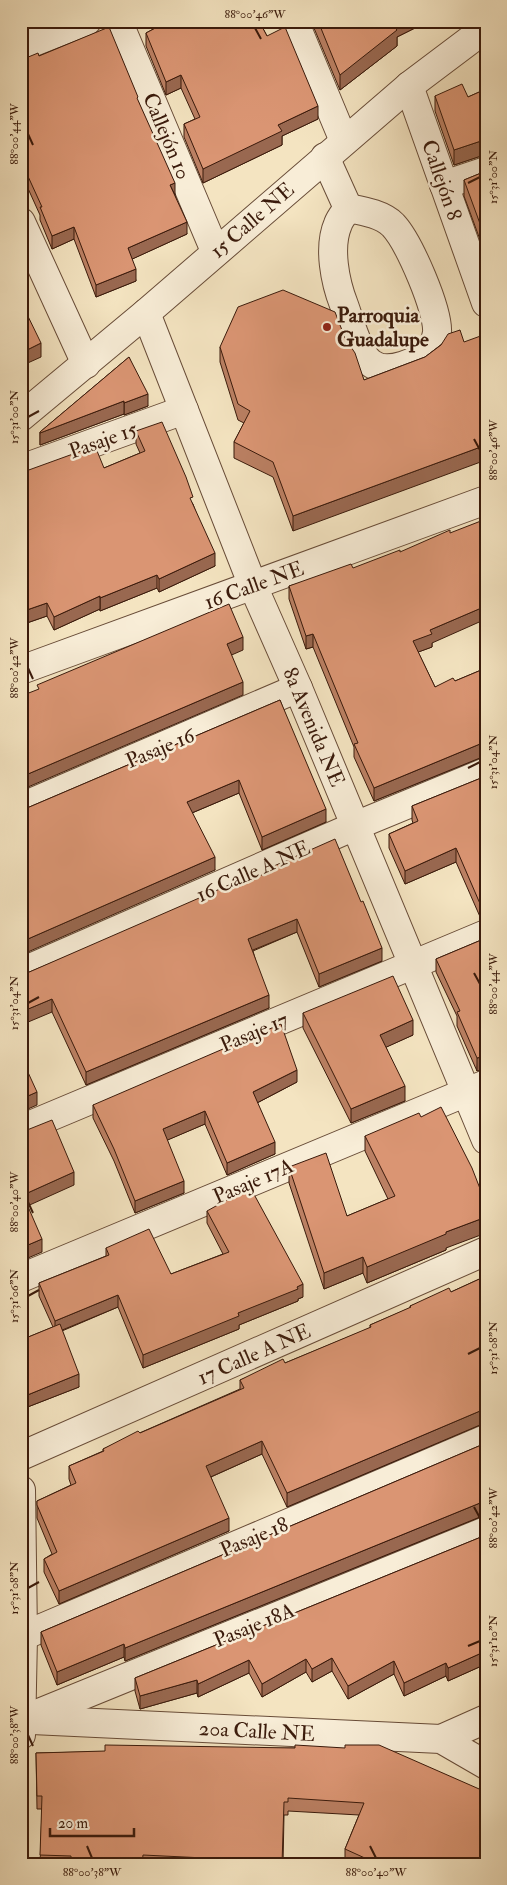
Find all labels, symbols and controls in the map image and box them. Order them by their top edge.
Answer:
text: 88°00'46"W [225,7,286,22]
street label: Callejón 10 [136,89,197,184]
text: 88°00'44"W [7,103,22,165]
street label: Callejón 8 [415,136,468,224]
text: 15°31'00"N [486,150,501,204]
street label: 15 Calle NE [205,176,300,264]
place label: Parroquia Guadalupe [337,302,429,353]
marker: Parroquia Guadalupe [321,321,333,333]
text: 15°31'00"N [7,390,22,444]
street label: Pasaje 15 [65,415,142,465]
text: 88°00'46"W [486,419,501,480]
street label: 16 Calle NE [201,555,308,616]
text: 88°00'42"W [7,637,22,698]
street label: 8a Avenida NE [276,663,351,791]
street label: Pasaje 16 [122,721,200,775]
text: 15°31'04"N [486,735,501,789]
street label: 16 Calle A NE [192,834,314,909]
text: 88°00'44"W [486,953,501,1015]
text: 15°31'04"N [7,976,22,1030]
street label: Pasaje 17 [216,1006,293,1059]
street label: Pasaje 17A [209,1152,297,1210]
text: 88°00'40"W [7,1171,22,1232]
text: 15°31'06"N [7,1269,22,1323]
street label: 17 Calle A NE [193,1318,315,1391]
text: 15°31'08"N [486,1321,501,1375]
text: 88°00'42"W [486,1487,501,1548]
street label: Pasaje 18 [216,1511,293,1564]
text: 15°31'08"N [7,1561,22,1615]
street label: Pasaje 18A [210,1597,299,1654]
text: 15°31'10"N [486,1615,501,1667]
text: 88°00'38"W [7,1705,22,1764]
street label: 20a Calle NE [198,1715,316,1748]
scale bar [50,1805,134,1837]
text: 20 m [58,1814,88,1833]
text: 88°00'38"W [63,1865,122,1880]
text: 88°00'40"W [346,1865,407,1880]

